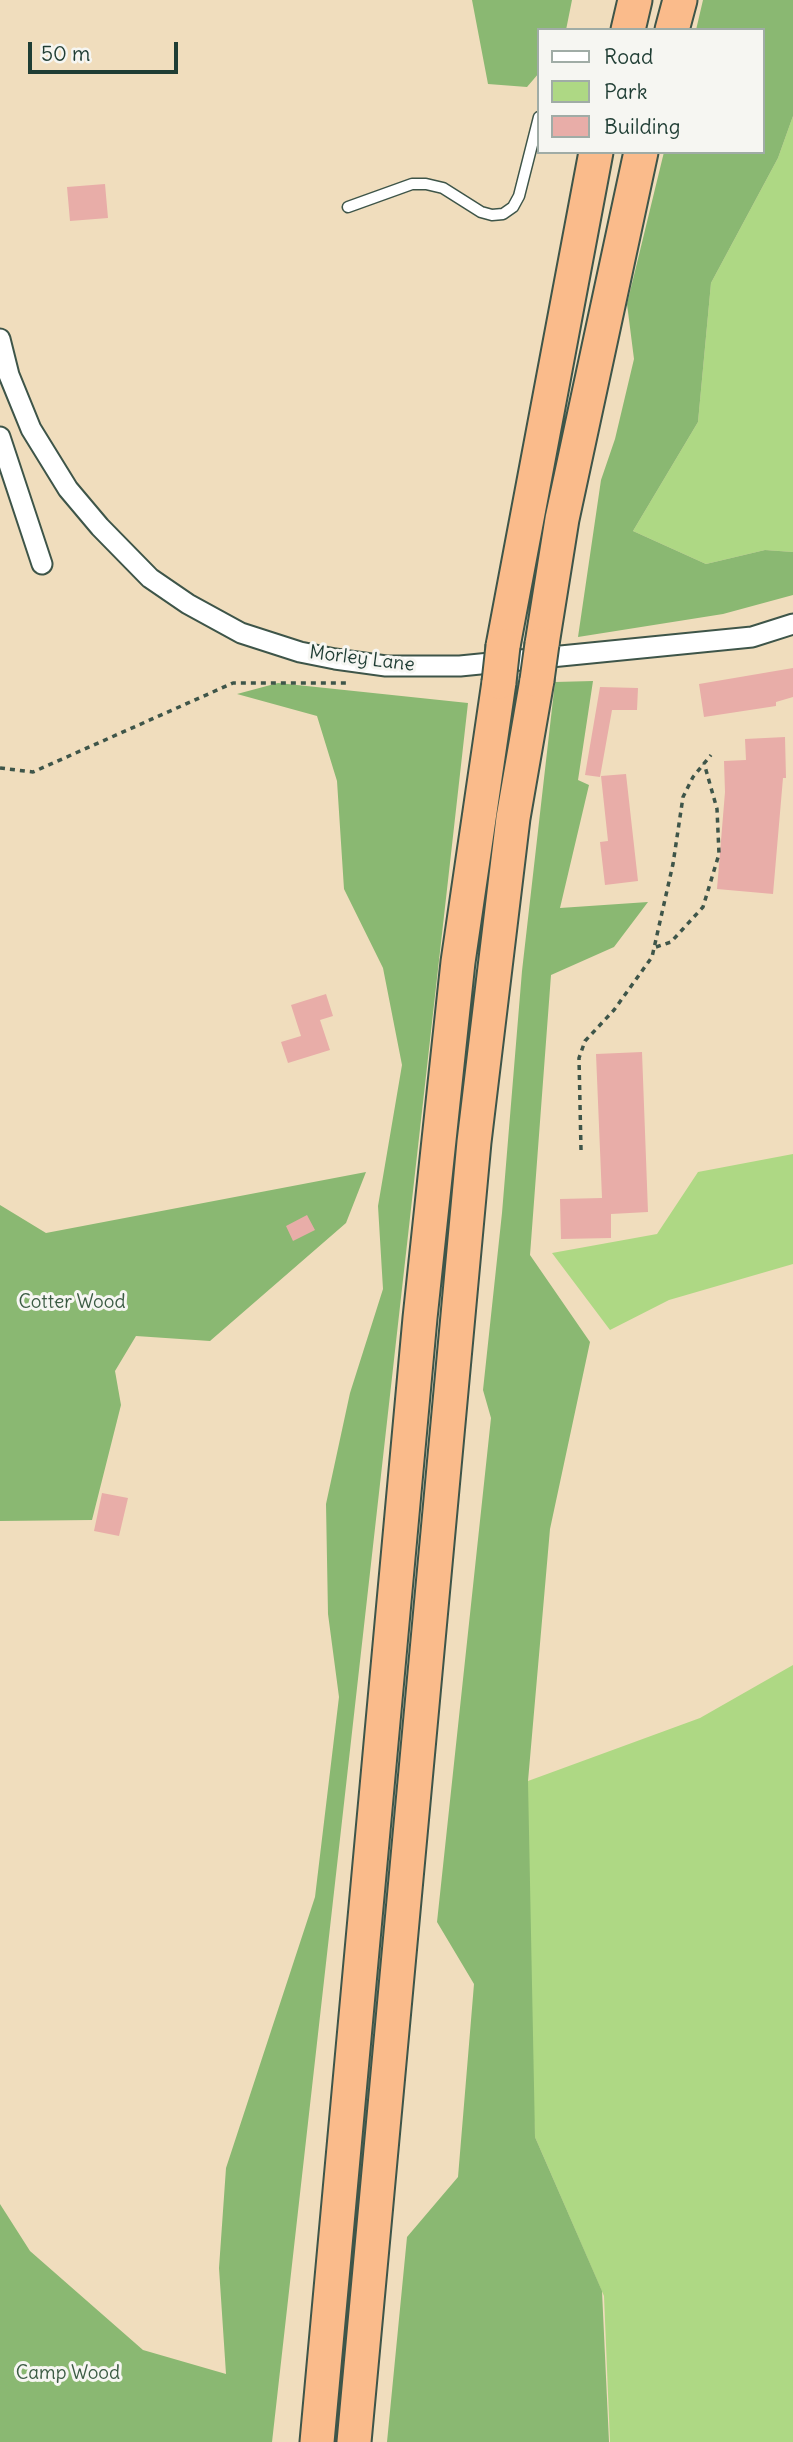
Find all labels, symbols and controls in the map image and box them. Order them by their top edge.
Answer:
scale bar [32,28,182,72]
legend [538,28,765,154]
text: 50 m [41,40,90,67]
text: Road [604,43,653,70]
text: Park [604,78,647,105]
text: Building [604,113,680,140]
street label: Morley Lane [308,641,416,677]
park label: Cotter Wood [18,1292,126,1314]
park label: Camp Wood [16,2363,120,2385]

